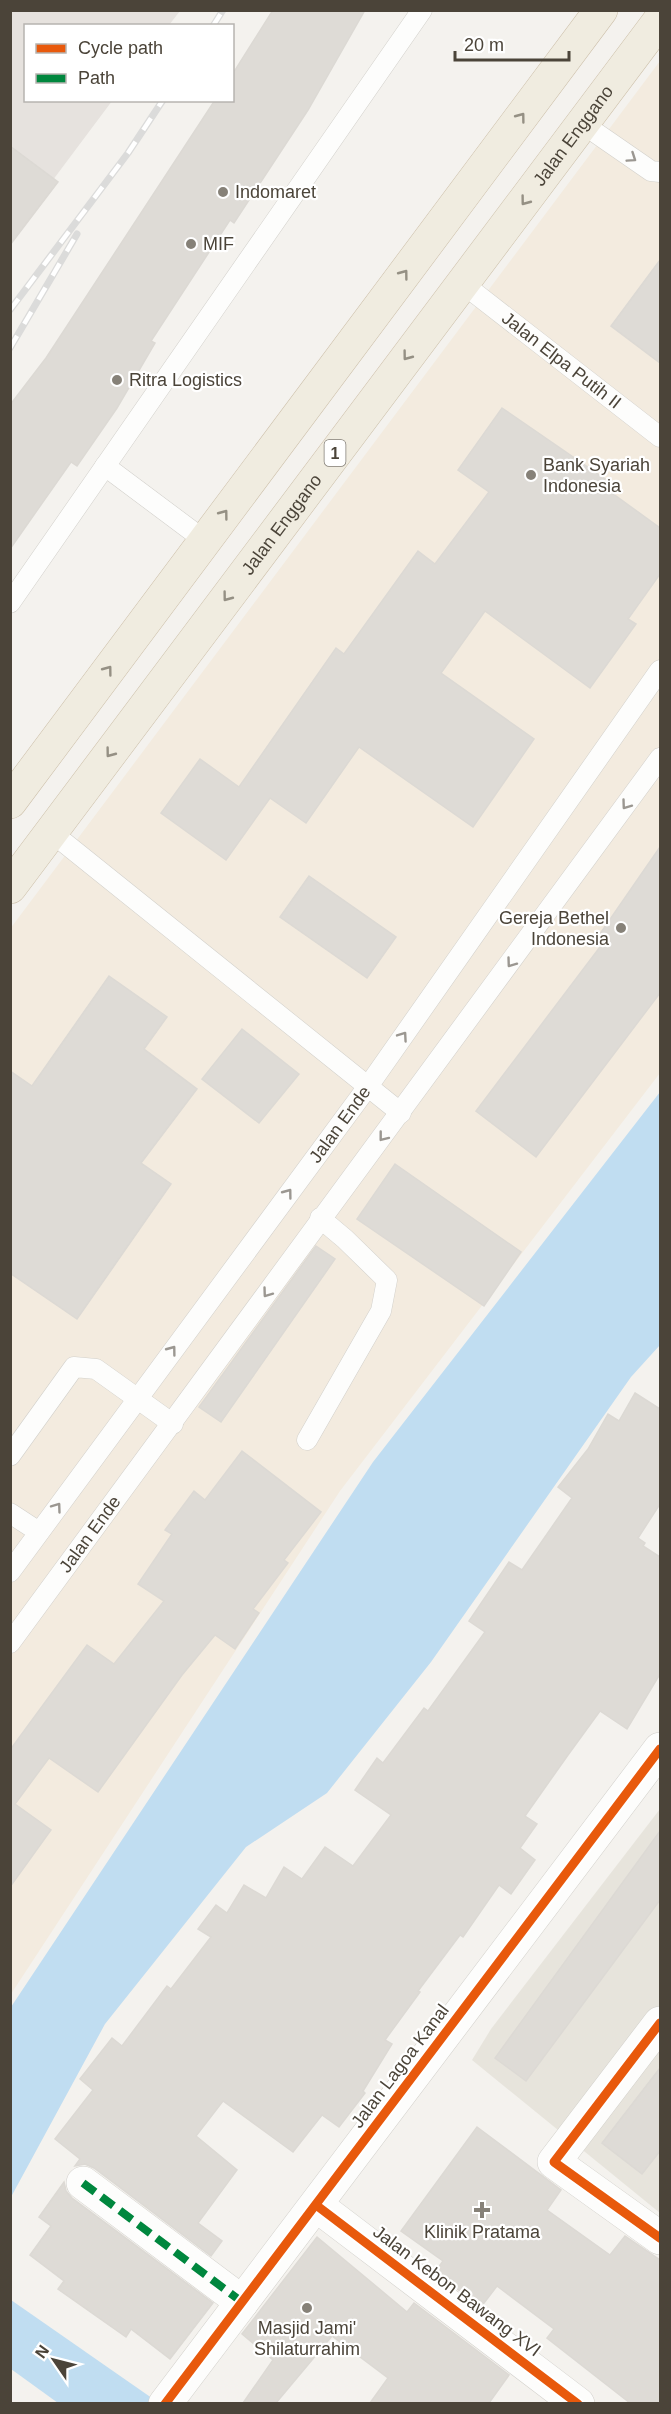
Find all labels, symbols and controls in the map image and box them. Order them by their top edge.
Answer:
legend [24,24,234,102]
scale bar [455,24,569,62]
text: 20 m [464,35,504,55]
text: Cycle path [78,38,163,58]
text: Path [78,68,115,88]
street label: Jalan Enggano [529,82,617,190]
one-way arrow [513,113,524,124]
one-way arrow [626,151,637,162]
place label: Indomaret [235,182,316,202]
marker: Indomaret [216,185,230,199]
one-way arrow [521,194,532,205]
place label: MIF [203,234,234,254]
marker: MIF [184,237,198,251]
one-way arrow [397,269,408,280]
street label: Jalan Elpa Putih II [498,308,625,413]
one-way arrow [403,350,414,361]
place label: Ritra Logistics [129,370,242,390]
marker: Ritra Logistics [110,373,124,387]
road number: 1 [324,440,346,466]
place label: Bank Syariah Indonesia [543,455,650,496]
marker: Bank Syariah Indonesia [524,468,538,482]
street label: Jalan Enggano [238,470,326,579]
one-way arrow [217,509,228,520]
one-way arrow [223,590,234,601]
one-way arrow [101,666,112,677]
one-way arrow [107,746,118,757]
one-way arrow [622,799,633,810]
place label: Gereja Bethel Indonesia [499,908,610,949]
marker: Gereja Bethel Indonesia [614,921,628,935]
one-way arrow [507,956,518,967]
one-way arrow [396,1031,407,1042]
street label: Jalan Ende [305,1082,375,1167]
one-way arrow [379,1130,390,1141]
one-way arrow [281,1189,292,1200]
one-way arrow [263,1287,274,1298]
one-way arrow [165,1345,176,1356]
street label: Jalan Ende [55,1492,125,1576]
one-way arrow [50,1503,61,1514]
street label: Jalan Lagoa Kanal [347,2000,453,2132]
marker: Klinik Pratama [473,2201,491,2219]
street label: Jalan Kebon Bawang XVI [369,2222,545,2360]
place label: Klinik Pratama [424,2222,541,2242]
marker: Masjid Jami' Shilaturrahim [300,2301,314,2315]
place label: Masjid Jami' Shilaturrahim [254,2318,360,2359]
north arrow [24,2330,84,2390]
text: N [32,2342,52,2361]

